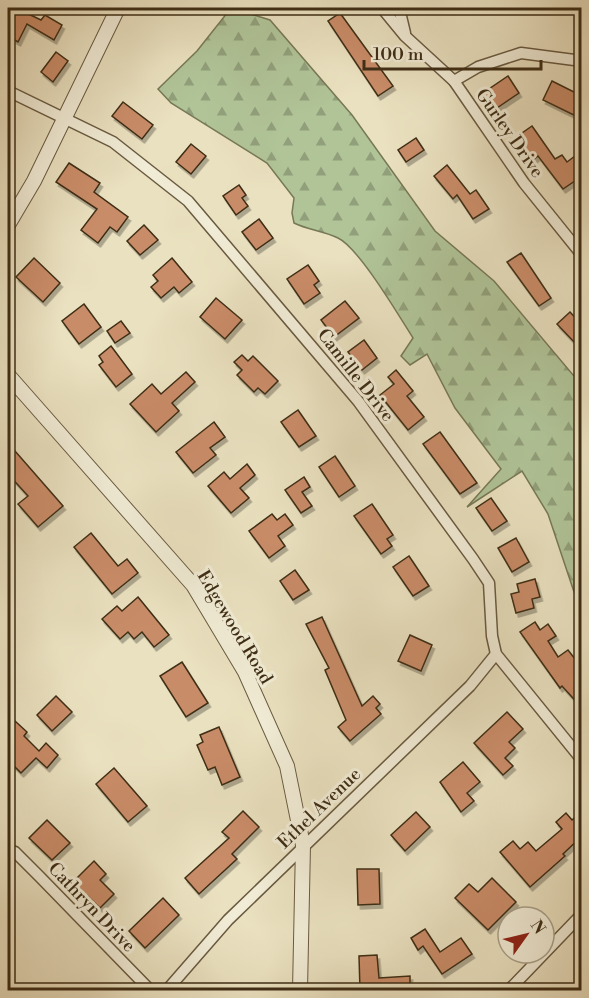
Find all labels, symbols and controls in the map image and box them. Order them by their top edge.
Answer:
scale bar [364,33,541,71]
text: 100 m [373,43,424,66]
street label: Gurley Drive [470,84,549,182]
street label: Camille Drive [312,324,399,427]
street label: Edgewood Road [191,566,278,689]
street label: Ethel Avenue [273,763,366,854]
street label: Cathryn Drive [43,858,140,957]
north arrow [496,905,556,965]
text: N [526,916,550,938]

